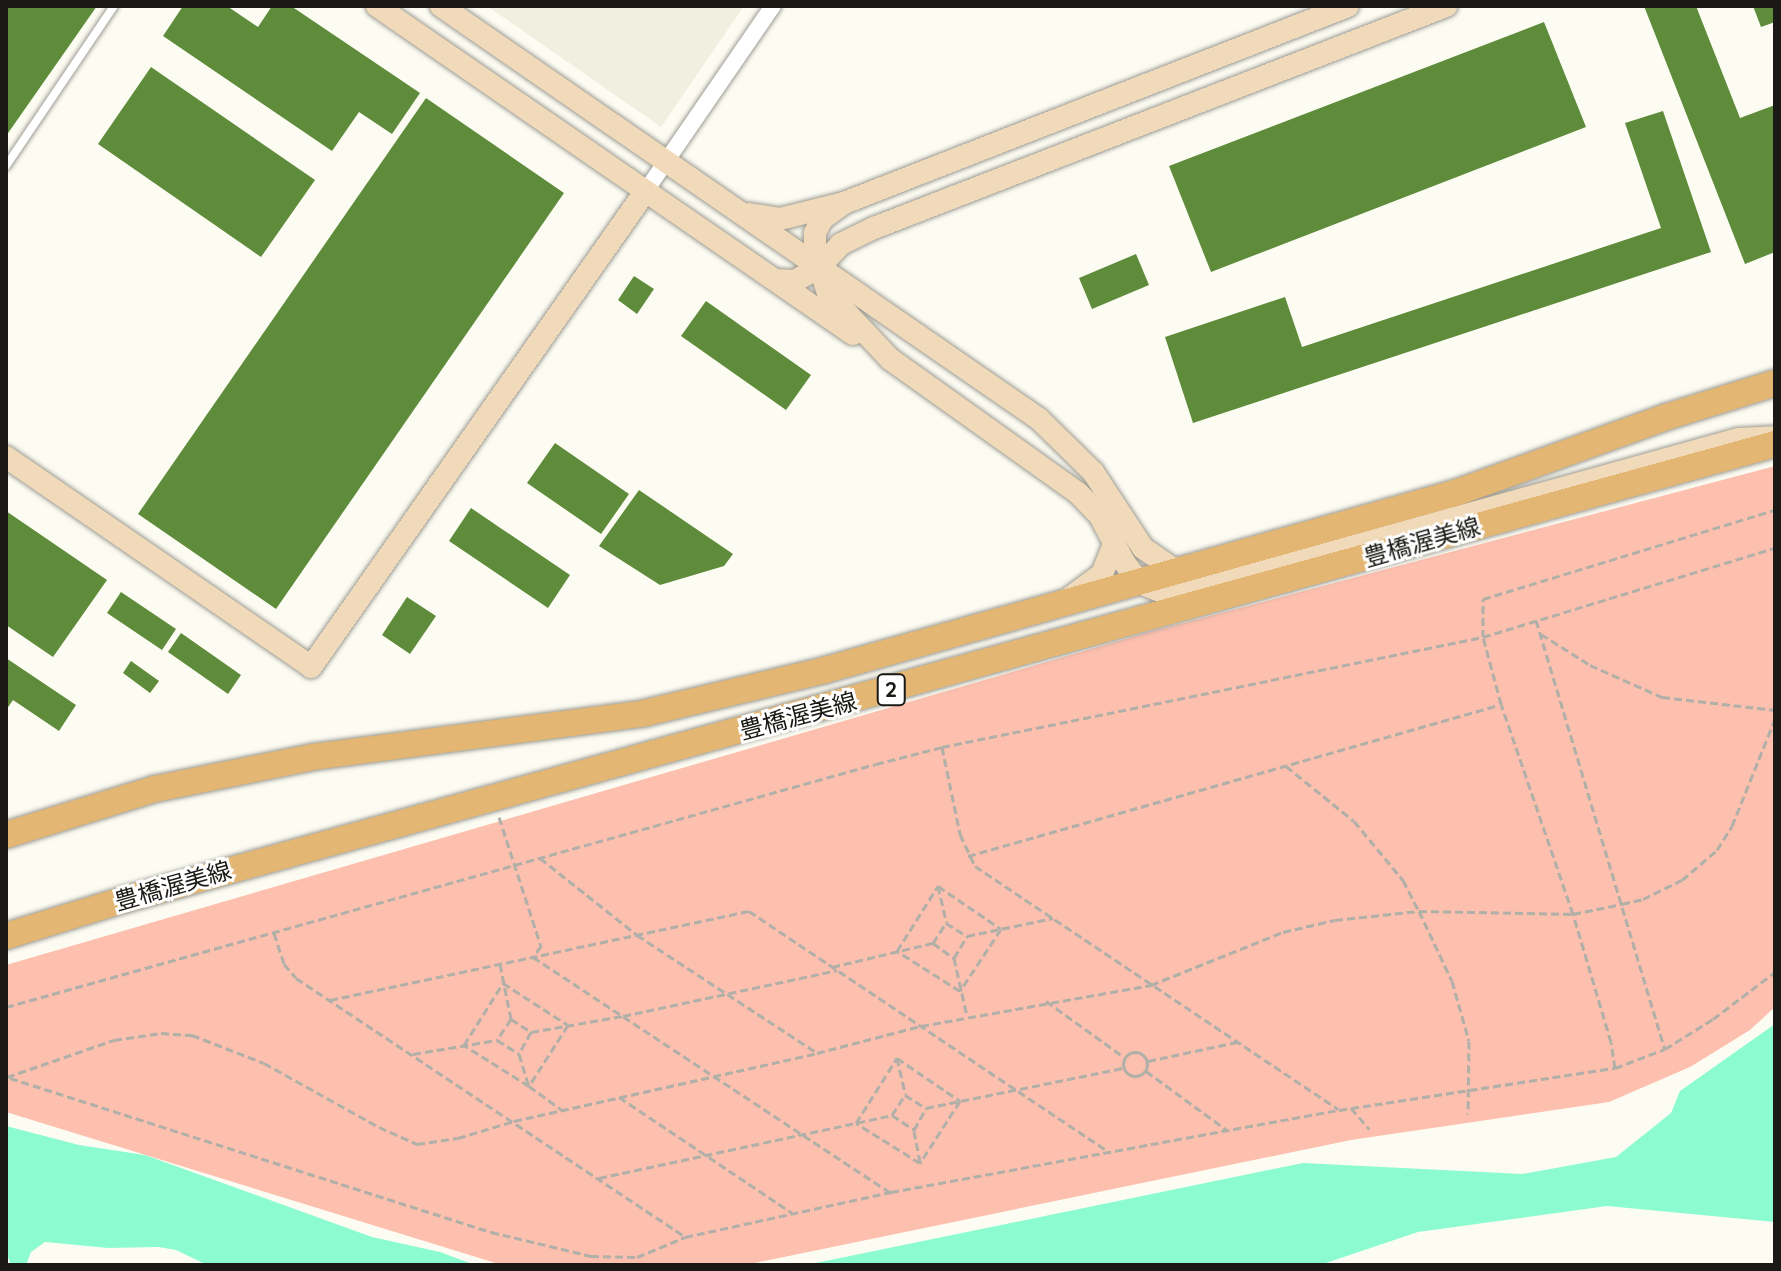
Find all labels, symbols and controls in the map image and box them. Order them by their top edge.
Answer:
street label: 豊橋渥美線 [1360,512,1484,572]
road number: 2 [875,672,907,708]
street label: 豊橋渥美線 [736,687,860,745]
street label: 豊橋渥美線 [111,856,235,916]

